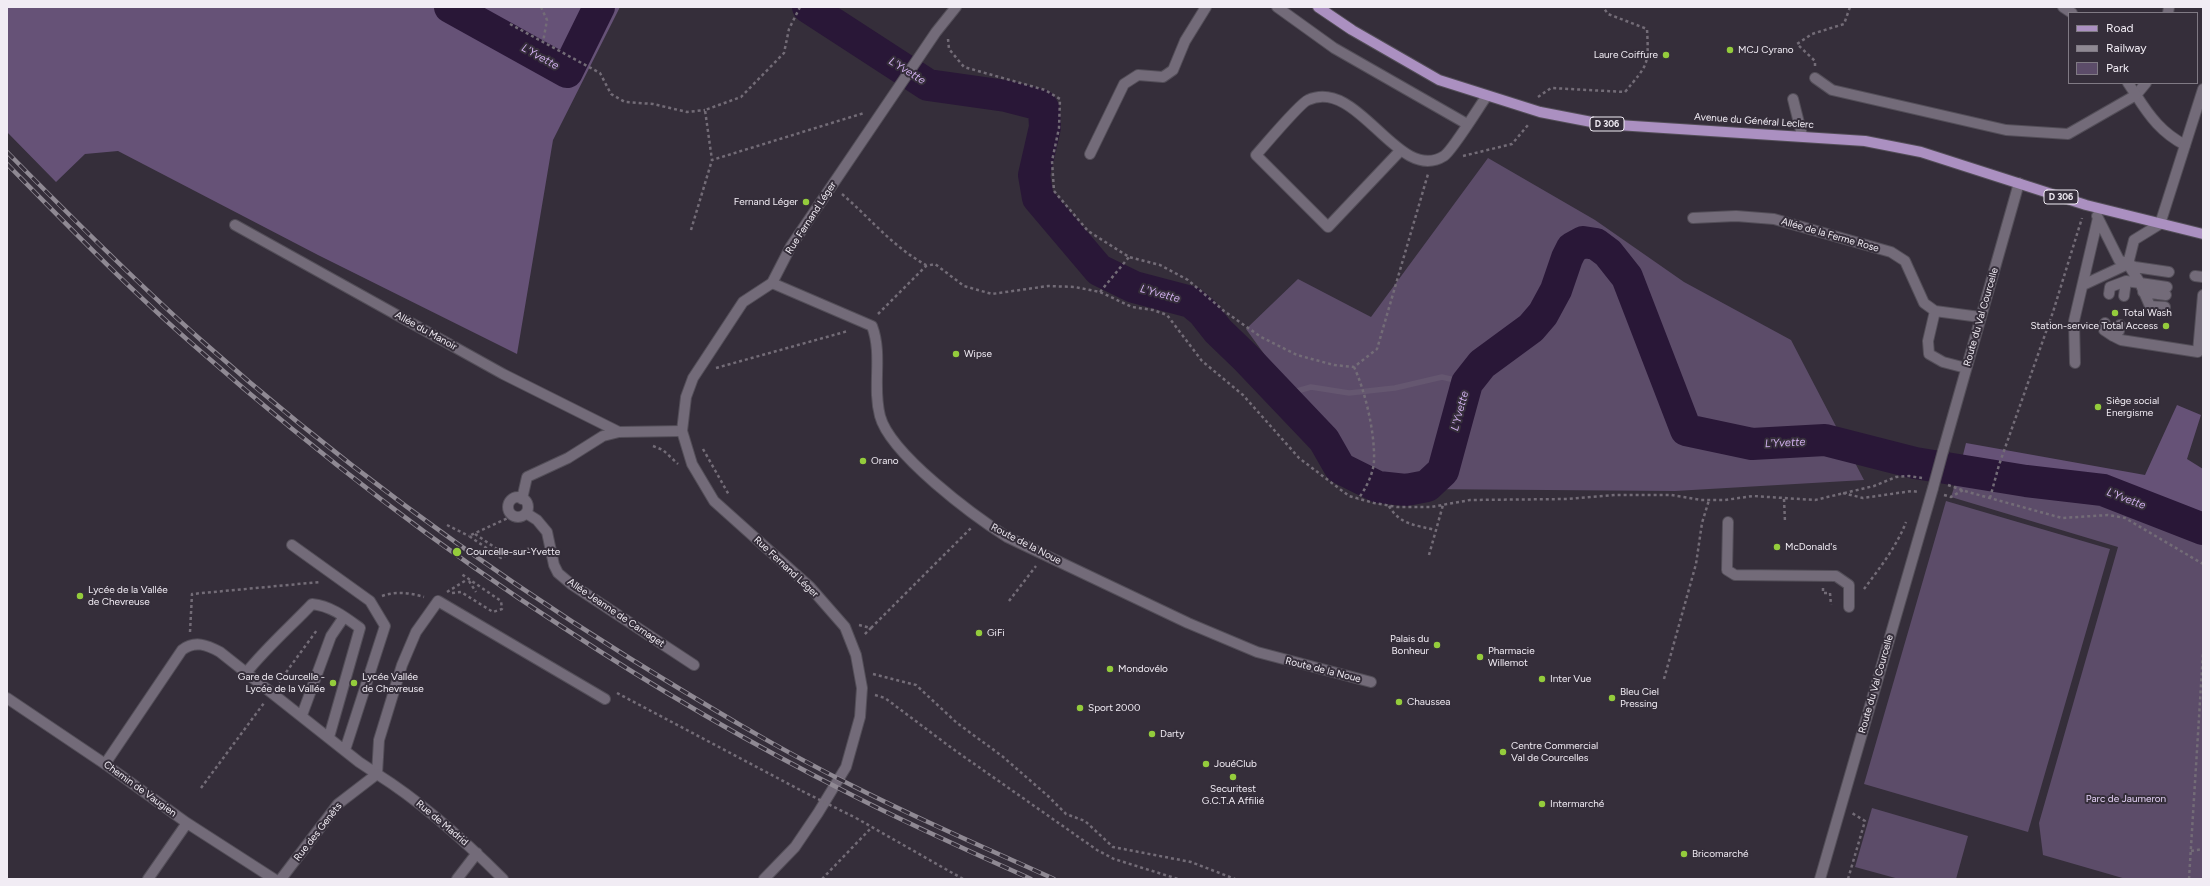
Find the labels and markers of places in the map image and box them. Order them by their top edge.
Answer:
place label: MCJ Cyrano [1738,44,1794,56]
marker: MCJ Cyrano [1725,45,1735,55]
place label: Laure Coiffure [1594,49,1658,61]
marker: Laure Coiffure [1661,50,1671,60]
place label: Fernand Léger [734,196,798,208]
marker: Fernand Léger [801,197,811,207]
place label: Total Wash [2123,307,2172,319]
marker: Total Wash [2110,308,2120,318]
place label: Station-service Total Access [2030,320,2158,332]
marker: Station-service Total Access [2161,321,2171,331]
place label: Wipse [964,348,992,360]
marker: Wipse [951,349,961,359]
place label: Siège social Energisme [2106,395,2159,418]
marker: Siège social Energisme [2093,402,2103,412]
place label: Orano [871,455,899,467]
marker: Orano [858,456,868,466]
place label: McDonald's [1785,541,1837,553]
marker: McDonald's [1772,542,1782,552]
marker: Courcelle-sur-Yvette [451,546,463,558]
place label: Courcelle-sur-Yvette [466,546,560,558]
place label: Lycée de la Vallée de Chevreuse [88,584,168,608]
marker: Lycée de la Vallée de Chevreuse [75,591,85,601]
place label: GiFi [987,627,1005,639]
marker: GiFi [974,628,984,638]
place label: Palais du Bonheur [1390,633,1429,656]
marker: Palais du Bonheur [1432,640,1442,650]
place label: Pharmacie Willemot [1488,645,1535,668]
marker: Pharmacie Willemot [1475,652,1485,662]
place label: Mondovélo [1118,663,1168,675]
marker: Mondovélo [1105,664,1115,674]
place label: Gare de Courcelle - Lycée de la Vallée [238,671,325,694]
place label: Lycée Vallée de Chevreuse [362,671,424,694]
place label: Inter Vue [1550,673,1591,685]
marker: Inter Vue [1537,674,1547,684]
marker: Gare de Courcelle - Lycée de la Vallée [328,678,338,688]
marker: Lycée Vallée de Chevreuse [349,678,359,688]
place label: Bleu Ciel Pressing [1620,686,1659,710]
marker: Bleu Ciel Pressing [1607,693,1617,703]
place label: Chaussea [1407,696,1450,708]
marker: Chaussea [1394,697,1404,707]
place label: Sport 2000 [1088,702,1140,714]
marker: Sport 2000 [1075,703,1085,713]
place label: Darty [1160,728,1184,740]
marker: Darty [1147,729,1157,739]
place label: Centre Commercial Val de Courcelles [1511,740,1598,764]
marker: Centre Commercial Val de Courcelles [1498,747,1508,757]
place label: JouéClub [1214,758,1257,770]
marker: JouéClub [1201,759,1211,769]
marker: Securitest G.C.T.A Affilié [1228,772,1238,782]
place label: Securitest G.C.T.A Affilié [1202,783,1264,806]
place label: Intermarché [1550,798,1604,810]
marker: Intermarché [1537,799,1547,809]
place label: Bricomarché [1692,848,1748,860]
marker: Bricomarché [1679,849,1689,859]

